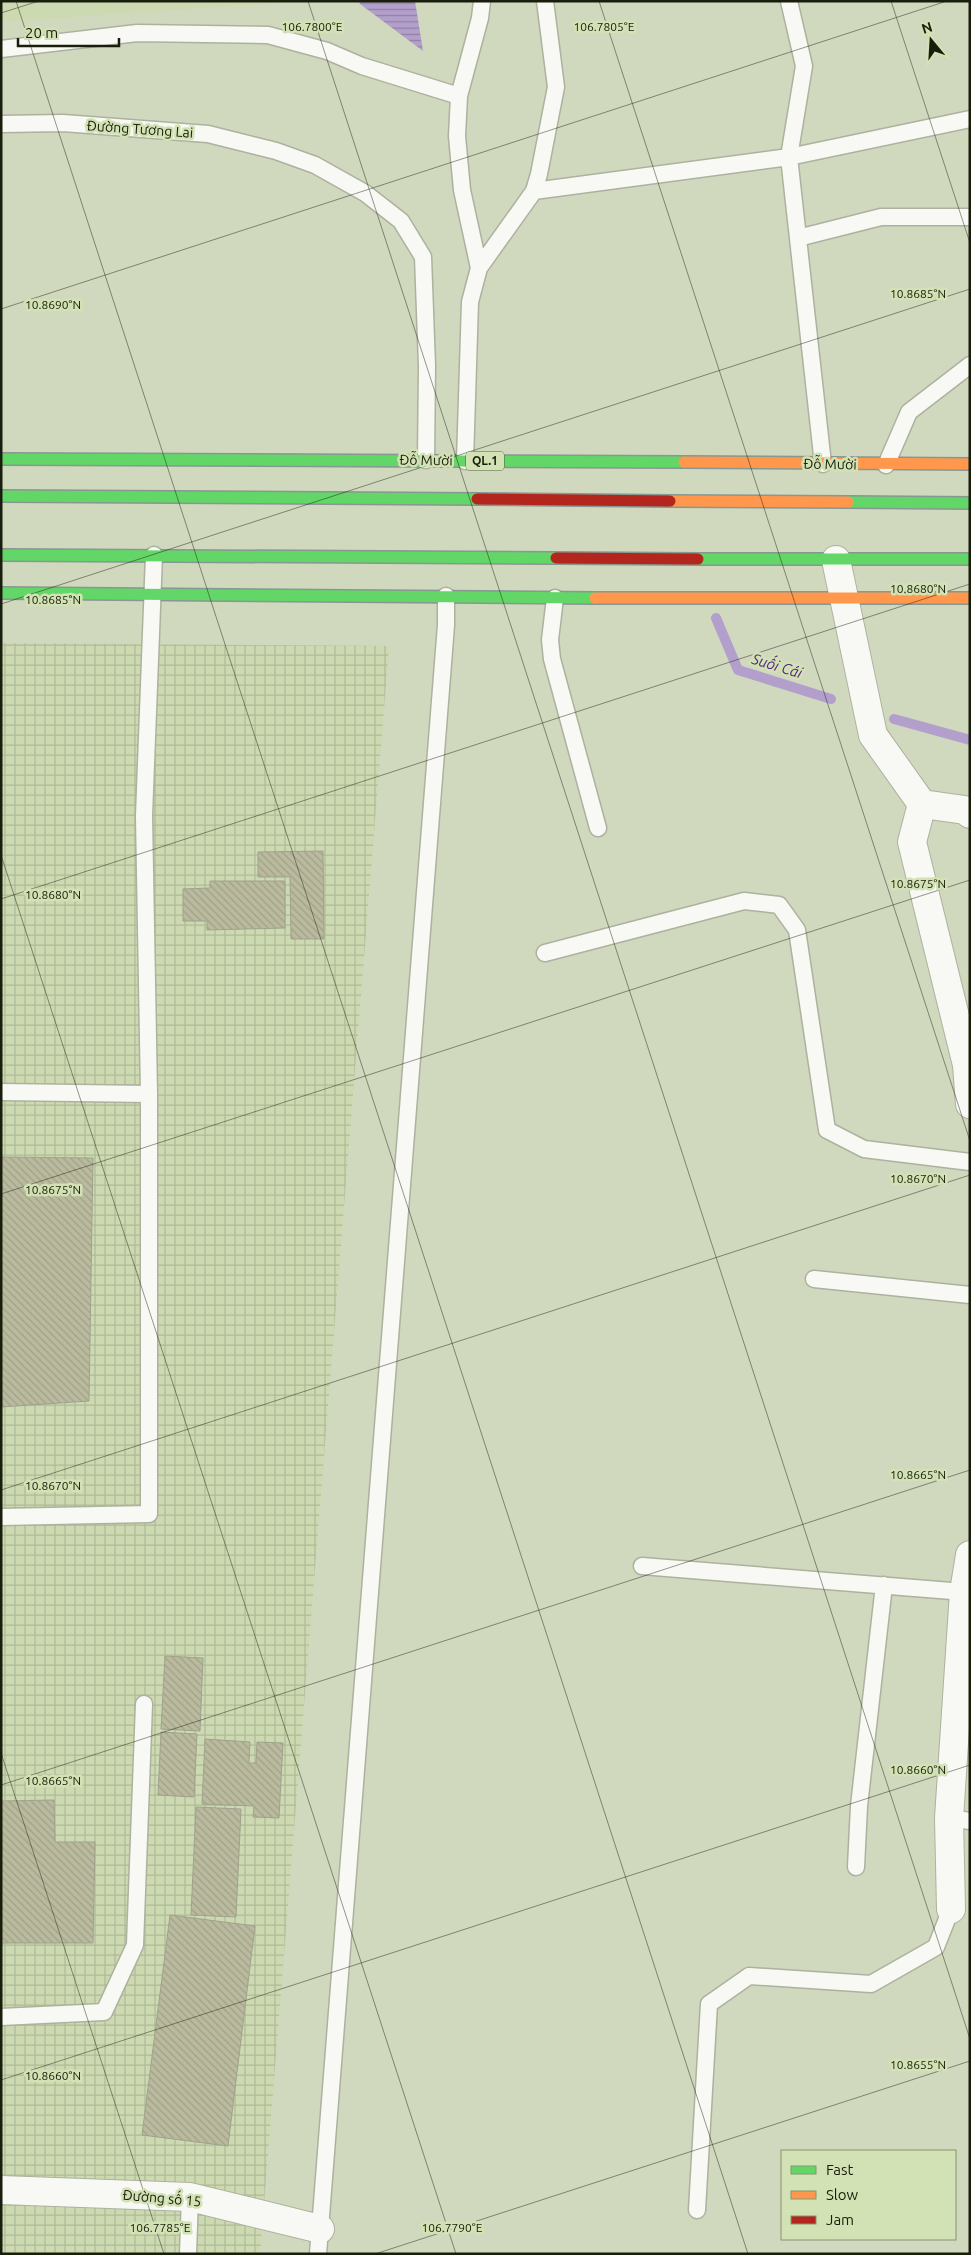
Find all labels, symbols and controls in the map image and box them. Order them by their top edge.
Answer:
scale bar [18,15,119,47]
north arrow [906,15,956,65]
text: N [920,18,934,37]
text: 106.7800°E [282,20,343,33]
text: 106.7805°E [574,20,635,33]
text: 20 m [25,24,58,41]
street label: Đường Tương Lai [86,117,194,141]
text: 10.8685°N [890,287,946,300]
text: 10.8690°N [25,298,81,311]
street label: Đỗ Mười [399,449,453,468]
road number: QL.1 [466,452,504,471]
street label: Đỗ Mười [803,453,857,472]
text: 10.8680°N [890,582,946,595]
text: 10.8685°N [25,593,81,606]
water label: Suối Cái [749,648,806,682]
text: 10.8675°N [890,877,946,890]
text: 10.8680°N [25,888,81,901]
text: 10.8670°N [890,1172,946,1185]
text: 10.8675°N [25,1183,81,1196]
text: 10.8665°N [890,1468,946,1481]
text: 10.8670°N [25,1479,81,1492]
text: 10.8660°N [890,1763,946,1776]
text: 10.8665°N [25,1774,81,1787]
text: 10.8655°N [890,2058,946,2071]
text: 10.8660°N [25,2069,81,2082]
legend [781,2150,956,2240]
text: Fast [826,2161,854,2178]
street label: Đường số 15 [122,2184,202,2209]
text: Slow [826,2186,859,2203]
text: Jam [826,2211,854,2228]
text: 106.7785°E [130,2221,191,2234]
text: 106.7790°E [422,2221,483,2234]

